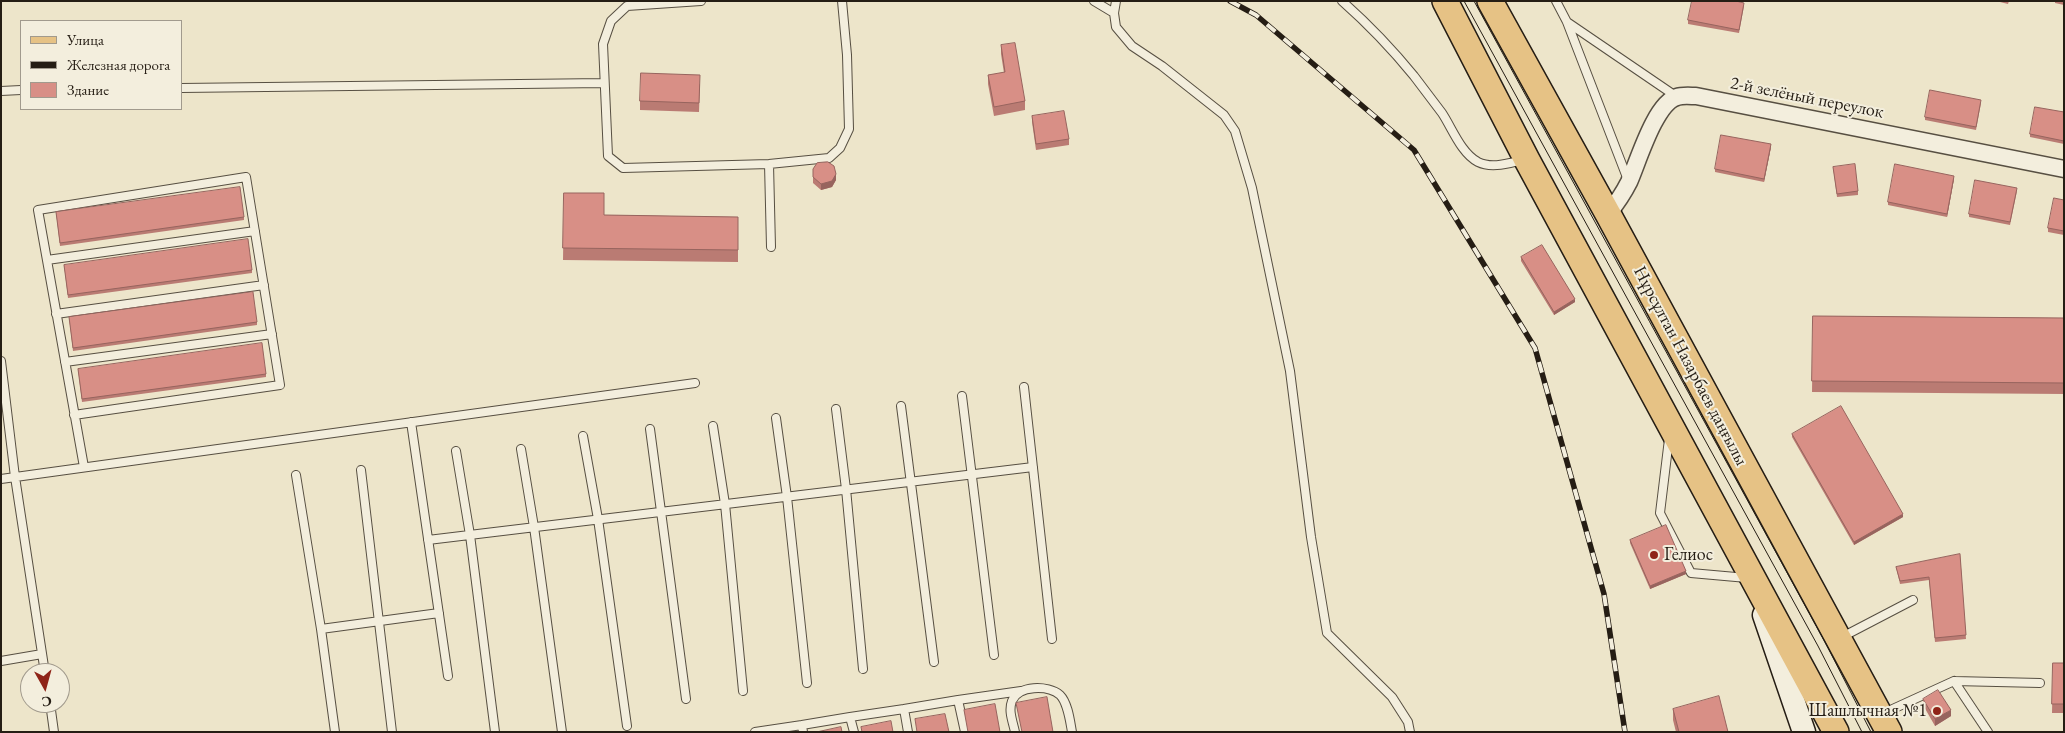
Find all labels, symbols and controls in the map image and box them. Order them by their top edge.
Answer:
legend [20,20,182,110]
text: Улица [67,30,104,49]
text: Железная дорога [67,55,170,74]
street label: 2-й зелёный переулок [1728,73,1886,123]
text: Здание [67,80,109,99]
street label: Нұрсұлтан Назарбаев даңғылы [1628,263,1752,469]
place label: Гелиос [1664,544,1713,566]
marker: Гелиос [1648,549,1660,561]
north arrow [20,663,70,713]
text: С [41,692,53,711]
place label: Шашлычная №1 [1809,700,1927,722]
marker: Шашлычная №1 [1931,705,1943,717]

